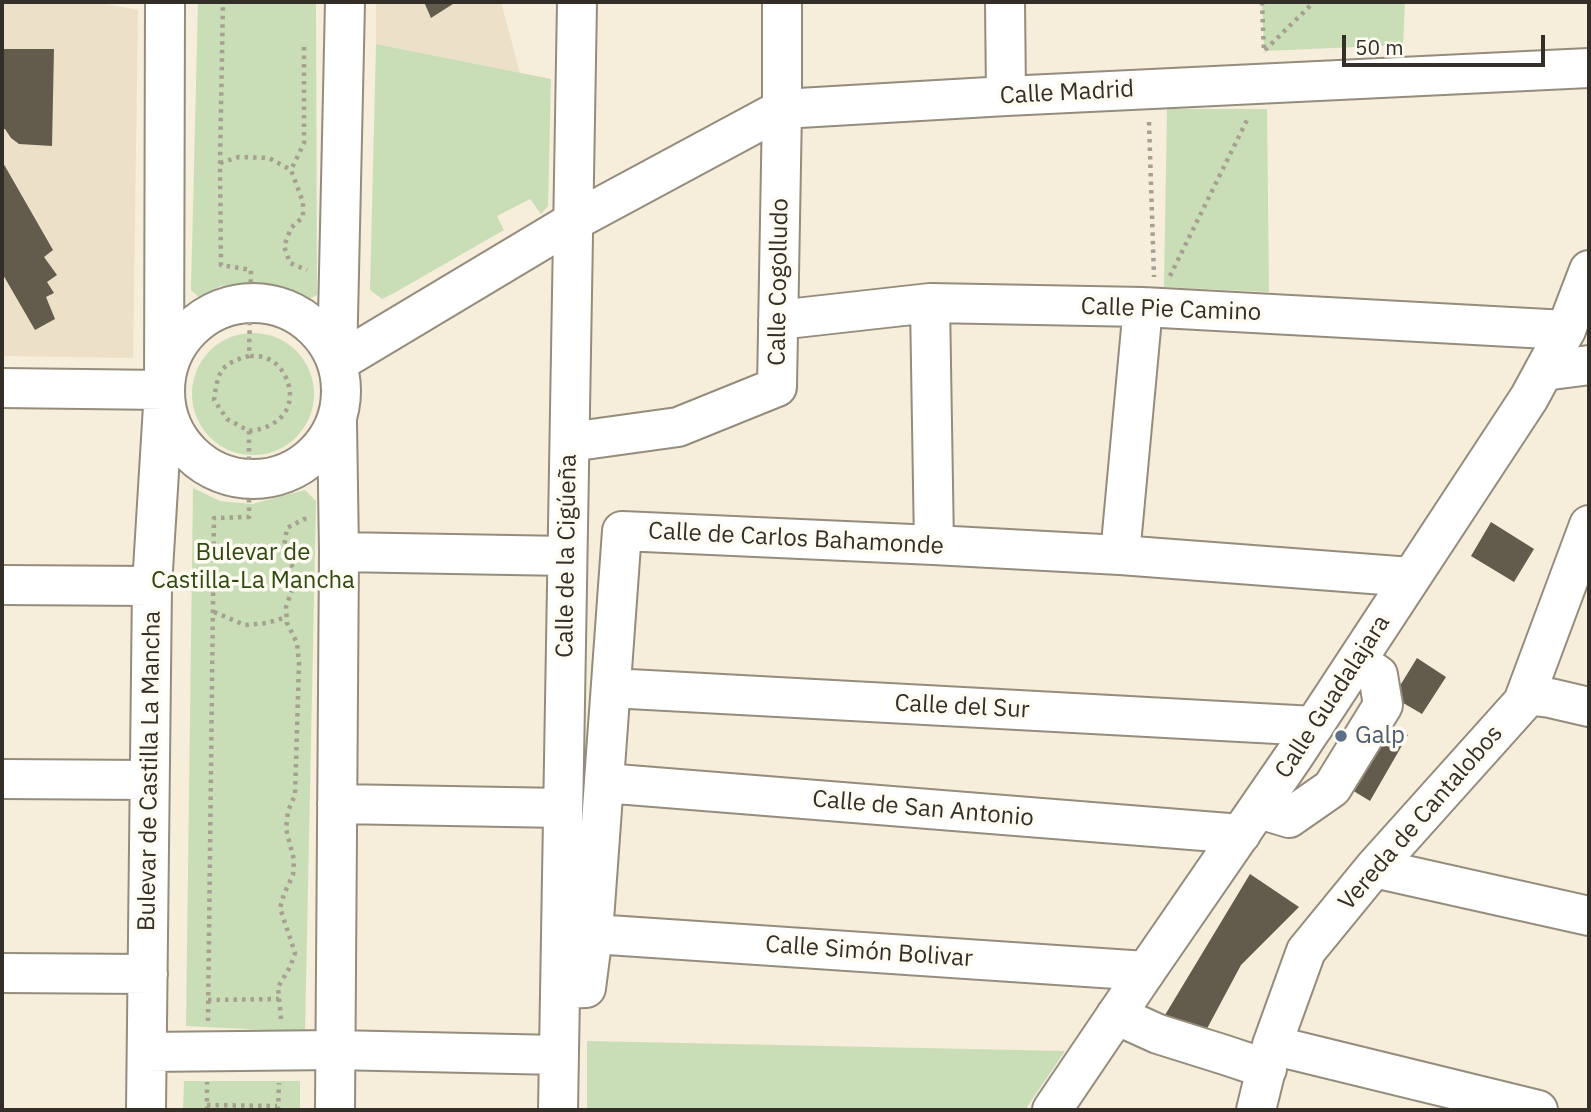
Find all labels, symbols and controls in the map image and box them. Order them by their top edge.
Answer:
scale bar [1346,21,1549,65]
text: 50 m [1355,33,1404,61]
street label: Calle Madrid [999,75,1135,111]
street label: Calle Cogolludo [763,198,795,366]
street label: Calle Pie Camino [1080,292,1262,328]
street label: Calle de la Cigúeña [551,454,583,658]
street label: Calle de Carlos Bahamonde [647,517,945,561]
park label: Bulevar de Castilla-La Mancha [151,539,355,595]
street label: Calle Guadalajara [1269,610,1397,784]
street label: Bulevar de Castilla La Mancha [133,611,167,931]
street label: Calle del Sur [894,689,1030,725]
street label: Vereda de Cantalobos [1333,720,1509,916]
place label: Galp [1355,722,1405,750]
marker: Galp [1333,728,1349,744]
street label: Calle de San Antonio [811,785,1035,833]
street label: Calle Simón Bolivar [764,930,974,974]

